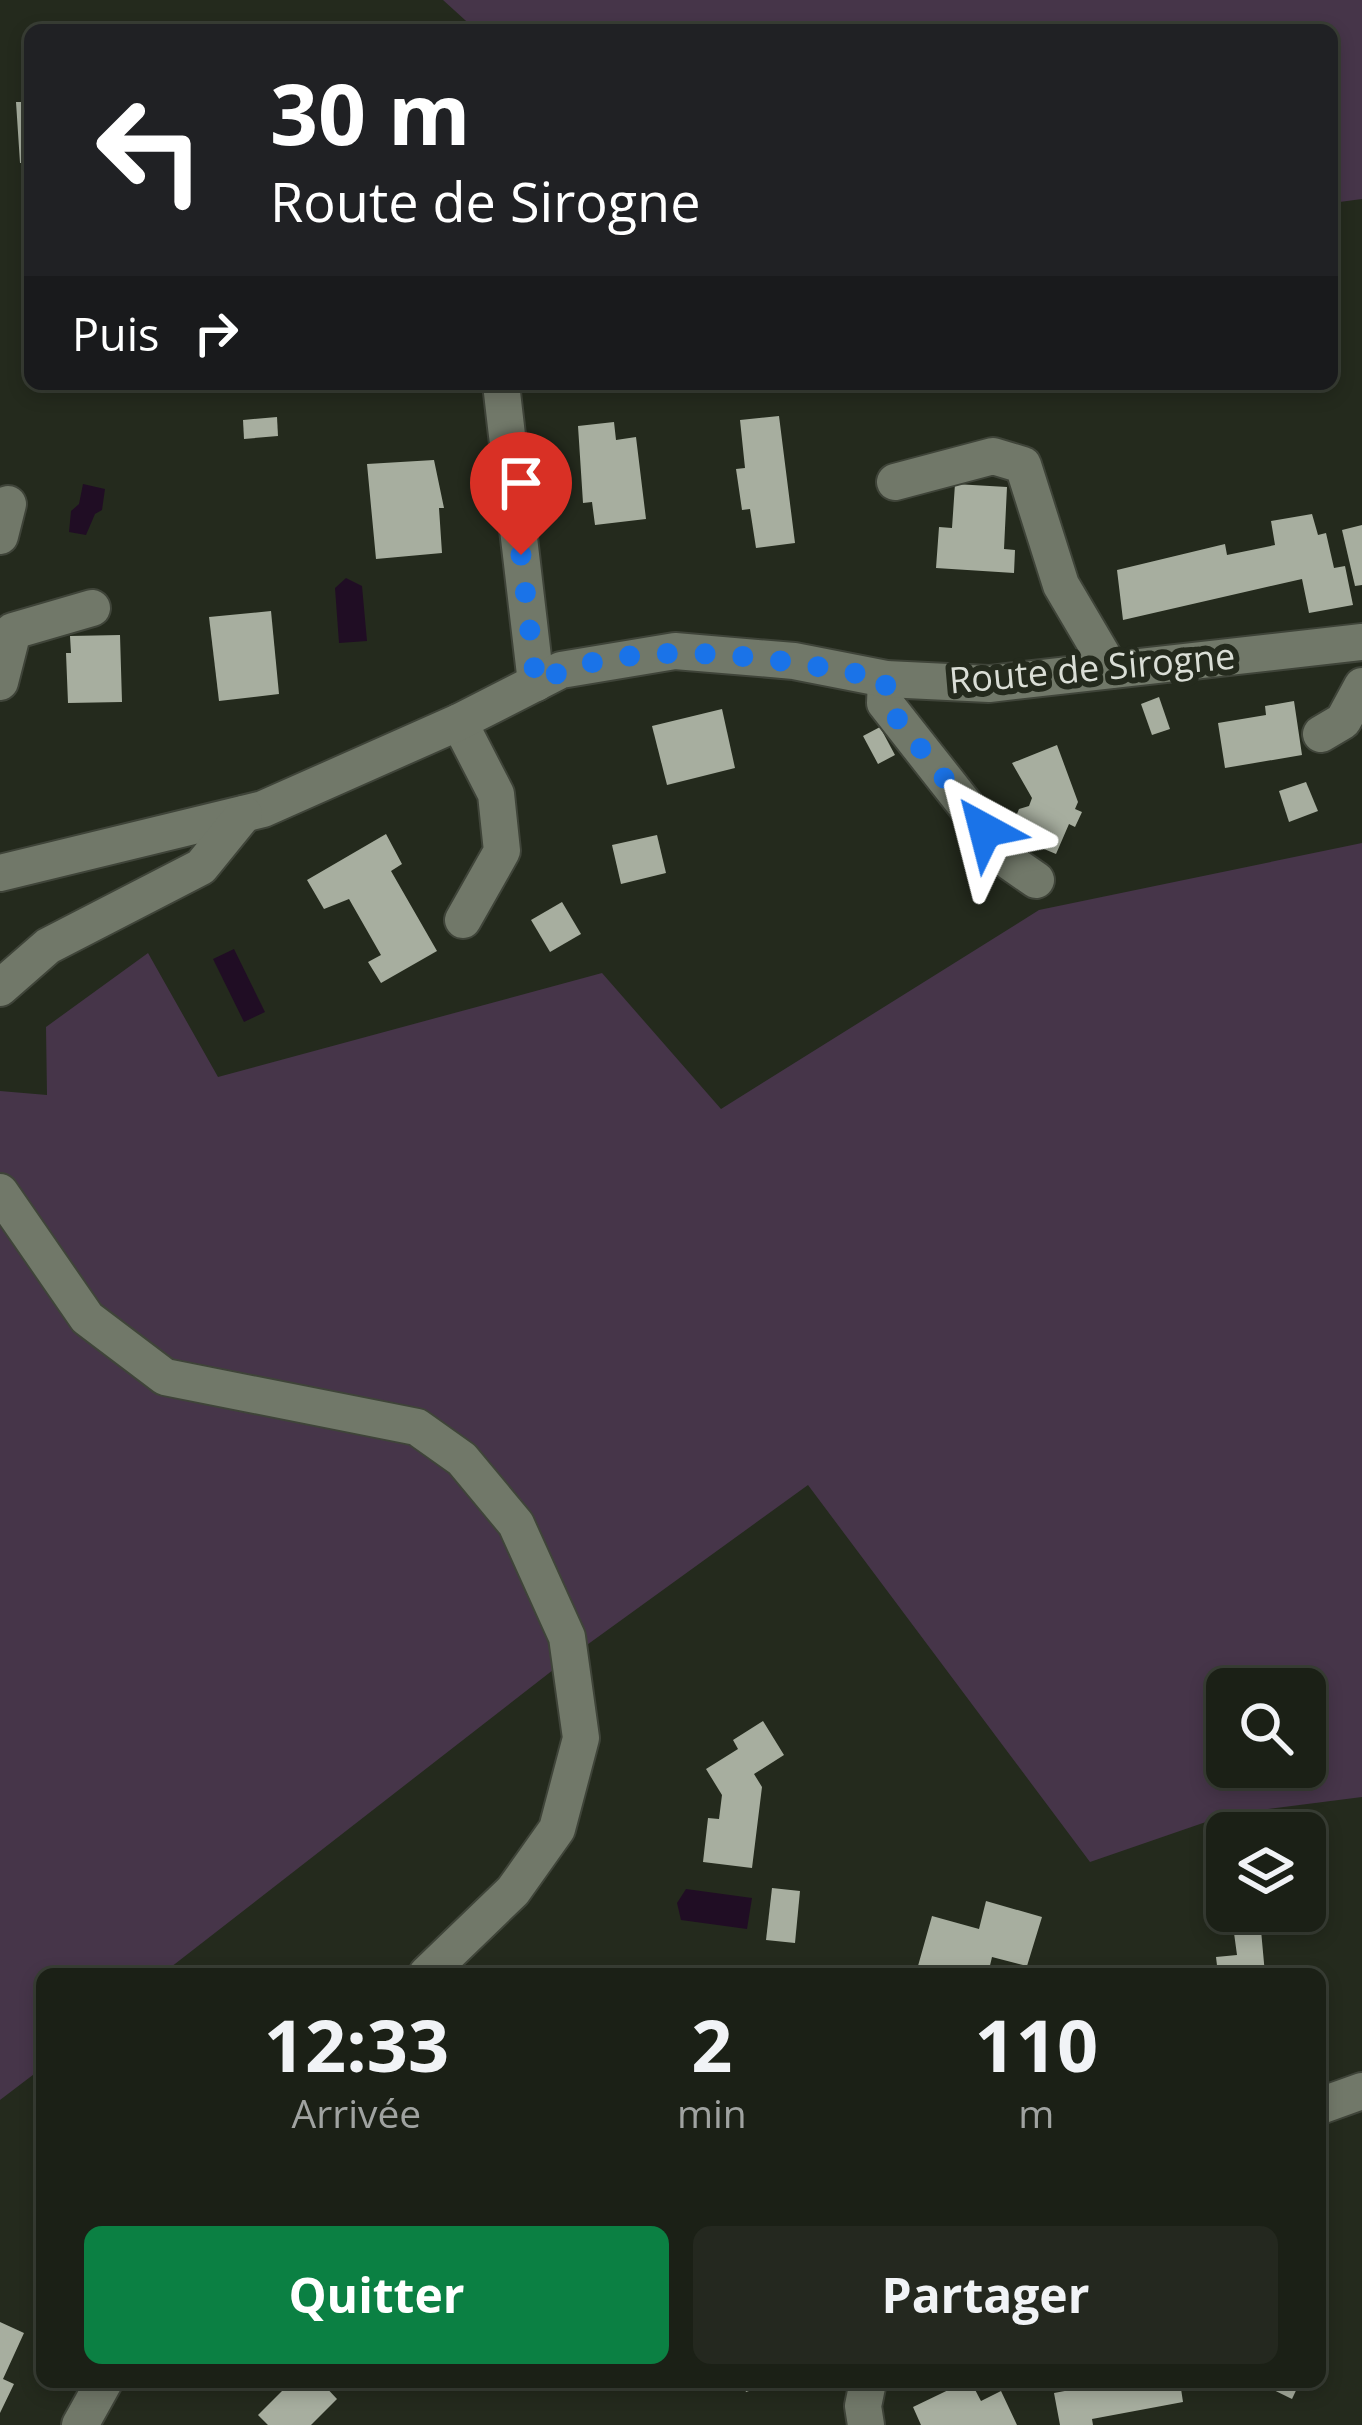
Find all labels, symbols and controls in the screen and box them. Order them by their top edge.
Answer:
text: 30 m [270,55,470,170]
icon: left [72,72,228,228]
text: Route de Sirogne [270,164,700,238]
icon: right [183,300,249,366]
text: Puis [72,303,159,364]
pin [470,432,572,555]
icon: arrive [488,450,554,516]
street label: Route de Sirogne [947,631,1237,704]
position arrow [922,767,1048,893]
map controls [1206,1668,1326,1932]
button: search [1206,1668,1326,1788]
button: layers [1206,1812,1326,1932]
text: 12:33 [264,1995,449,2093]
text: 2 [691,1995,732,2093]
text: 110 [975,1995,1098,2093]
text: Arrivée [292,2086,421,2139]
text: min [677,2086,747,2139]
text: m [1018,2086,1054,2139]
button: Quitter [84,2226,669,2364]
button: Partager [693,2226,1278,2364]

